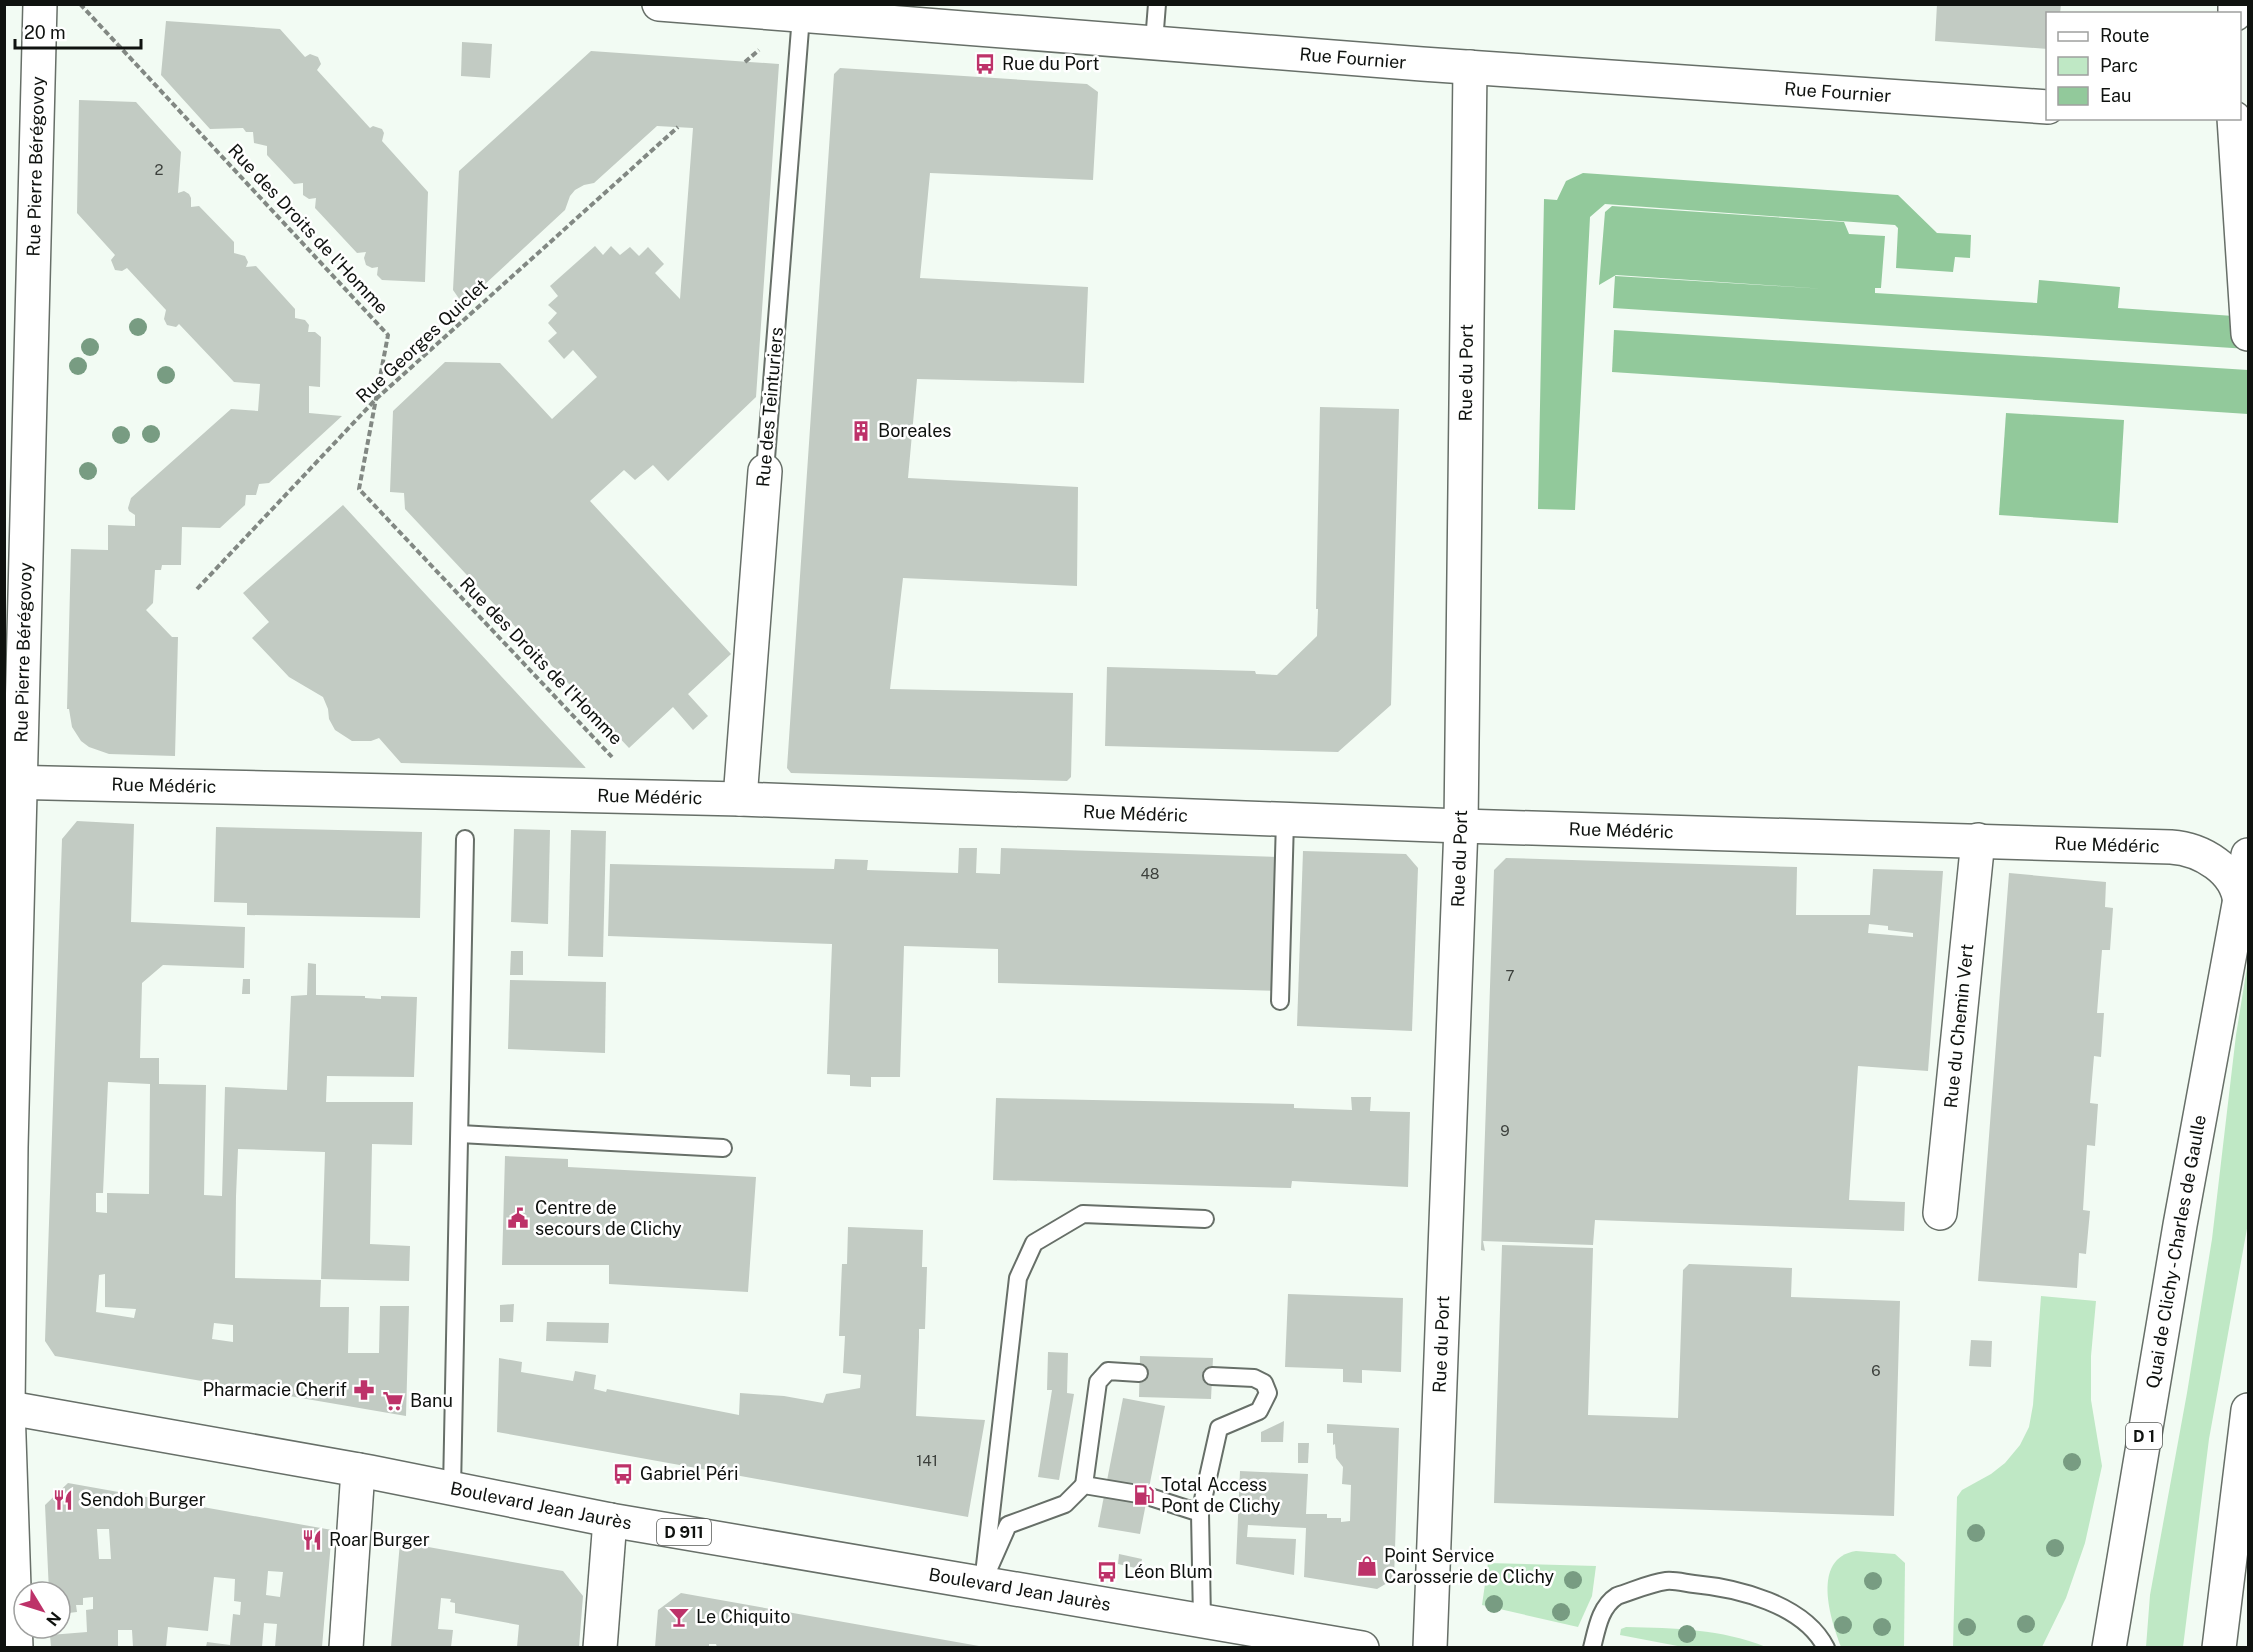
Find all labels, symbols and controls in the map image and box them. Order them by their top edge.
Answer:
scale bar [15,12,141,50]
legend [2046,12,2241,120]
text: 20 m [24,22,66,43]
text: Route [2100,25,2149,46]
street label: Rue Fournier [1299,43,1407,73]
bus stop icon: Rue du Port [973,52,997,76]
place label: Rue du Port [1002,53,1100,74]
text: Parc [2100,55,2138,76]
street label: Rue Pierre Bérégovoy [23,76,48,257]
street label: Rue Fournier [1783,78,1892,106]
text: Eau [2100,85,2131,106]
street label: Rue des Droits de l'Homme [224,139,393,318]
house number: 2 [155,161,164,178]
street label: Rue Georges Quiclet [352,274,492,407]
street label: Rue du Port [1455,324,1477,422]
street label: Rue des Teinturiers [752,326,787,488]
building icon: Boreales [849,419,873,443]
place label: Boreales [878,420,951,441]
street label: Rue Pierre Bérégovoy [10,561,36,743]
street label: Rue des Droits de l'Homme [456,573,627,749]
street label: Rue Médéric [111,773,217,797]
street label: Rue Médéric [597,785,703,808]
street label: Rue Médéric [1083,801,1189,826]
street label: Rue du Port [1447,810,1471,908]
street label: Rue Médéric [1568,818,1674,842]
street label: Rue Médéric [2054,833,2160,857]
house number: 48 [1140,865,1160,882]
street label: Rue du Chemin Vert [1940,943,1977,1109]
house number: 7 [1505,967,1515,984]
street label: Quai de Clichy - Charles de Gaulle [2142,1113,2210,1390]
house number: 9 [1500,1122,1510,1139]
place label: Centre de secours de Clichy [535,1197,682,1239]
public building icon: Centre de secours de Clichy [506,1206,530,1230]
street label: Rue du Port [1429,1295,1453,1393]
house number: 6 [1871,1362,1881,1379]
pharmacy icon: Pharmacie Cherif [352,1378,376,1402]
place label: Pharmacie Cherif [203,1379,347,1400]
supermarket icon: Banu [381,1389,405,1413]
place label: Banu [410,1390,453,1411]
road number: D 1 [2126,1423,2162,1449]
house number: 141 [916,1452,938,1469]
bus stop icon: Gabriel Péri [611,1462,635,1486]
place label: Gabriel Péri [640,1463,738,1484]
place label: Total Access Pont de Clichy [1161,1474,1281,1516]
street label: Boulevard Jean Jaurès [449,1477,633,1533]
fuel station icon: Total Access Pont de Clichy [1132,1483,1156,1507]
restaurant icon: Sendoh Burger [51,1488,75,1512]
place label: Sendoh Burger [80,1489,206,1510]
road number: D 911 [657,1519,711,1545]
restaurant icon: Roar Burger [300,1528,324,1552]
place label: Roar Burger [329,1529,430,1550]
place label: Point Service Carosserie de Clichy [1384,1545,1554,1587]
shop icon: Point Service Carosserie de Clichy [1355,1554,1379,1578]
bus stop icon: Léon Blum [1095,1560,1119,1584]
place label: Léon Blum [1124,1561,1213,1582]
street label: Boulevard Jean Jaurès [927,1563,1112,1615]
north arrow [12,1580,72,1640]
bar icon: Le Chiquito [667,1605,691,1629]
place label: Le Chiquito [696,1606,790,1627]
text: N [42,1608,65,1630]

